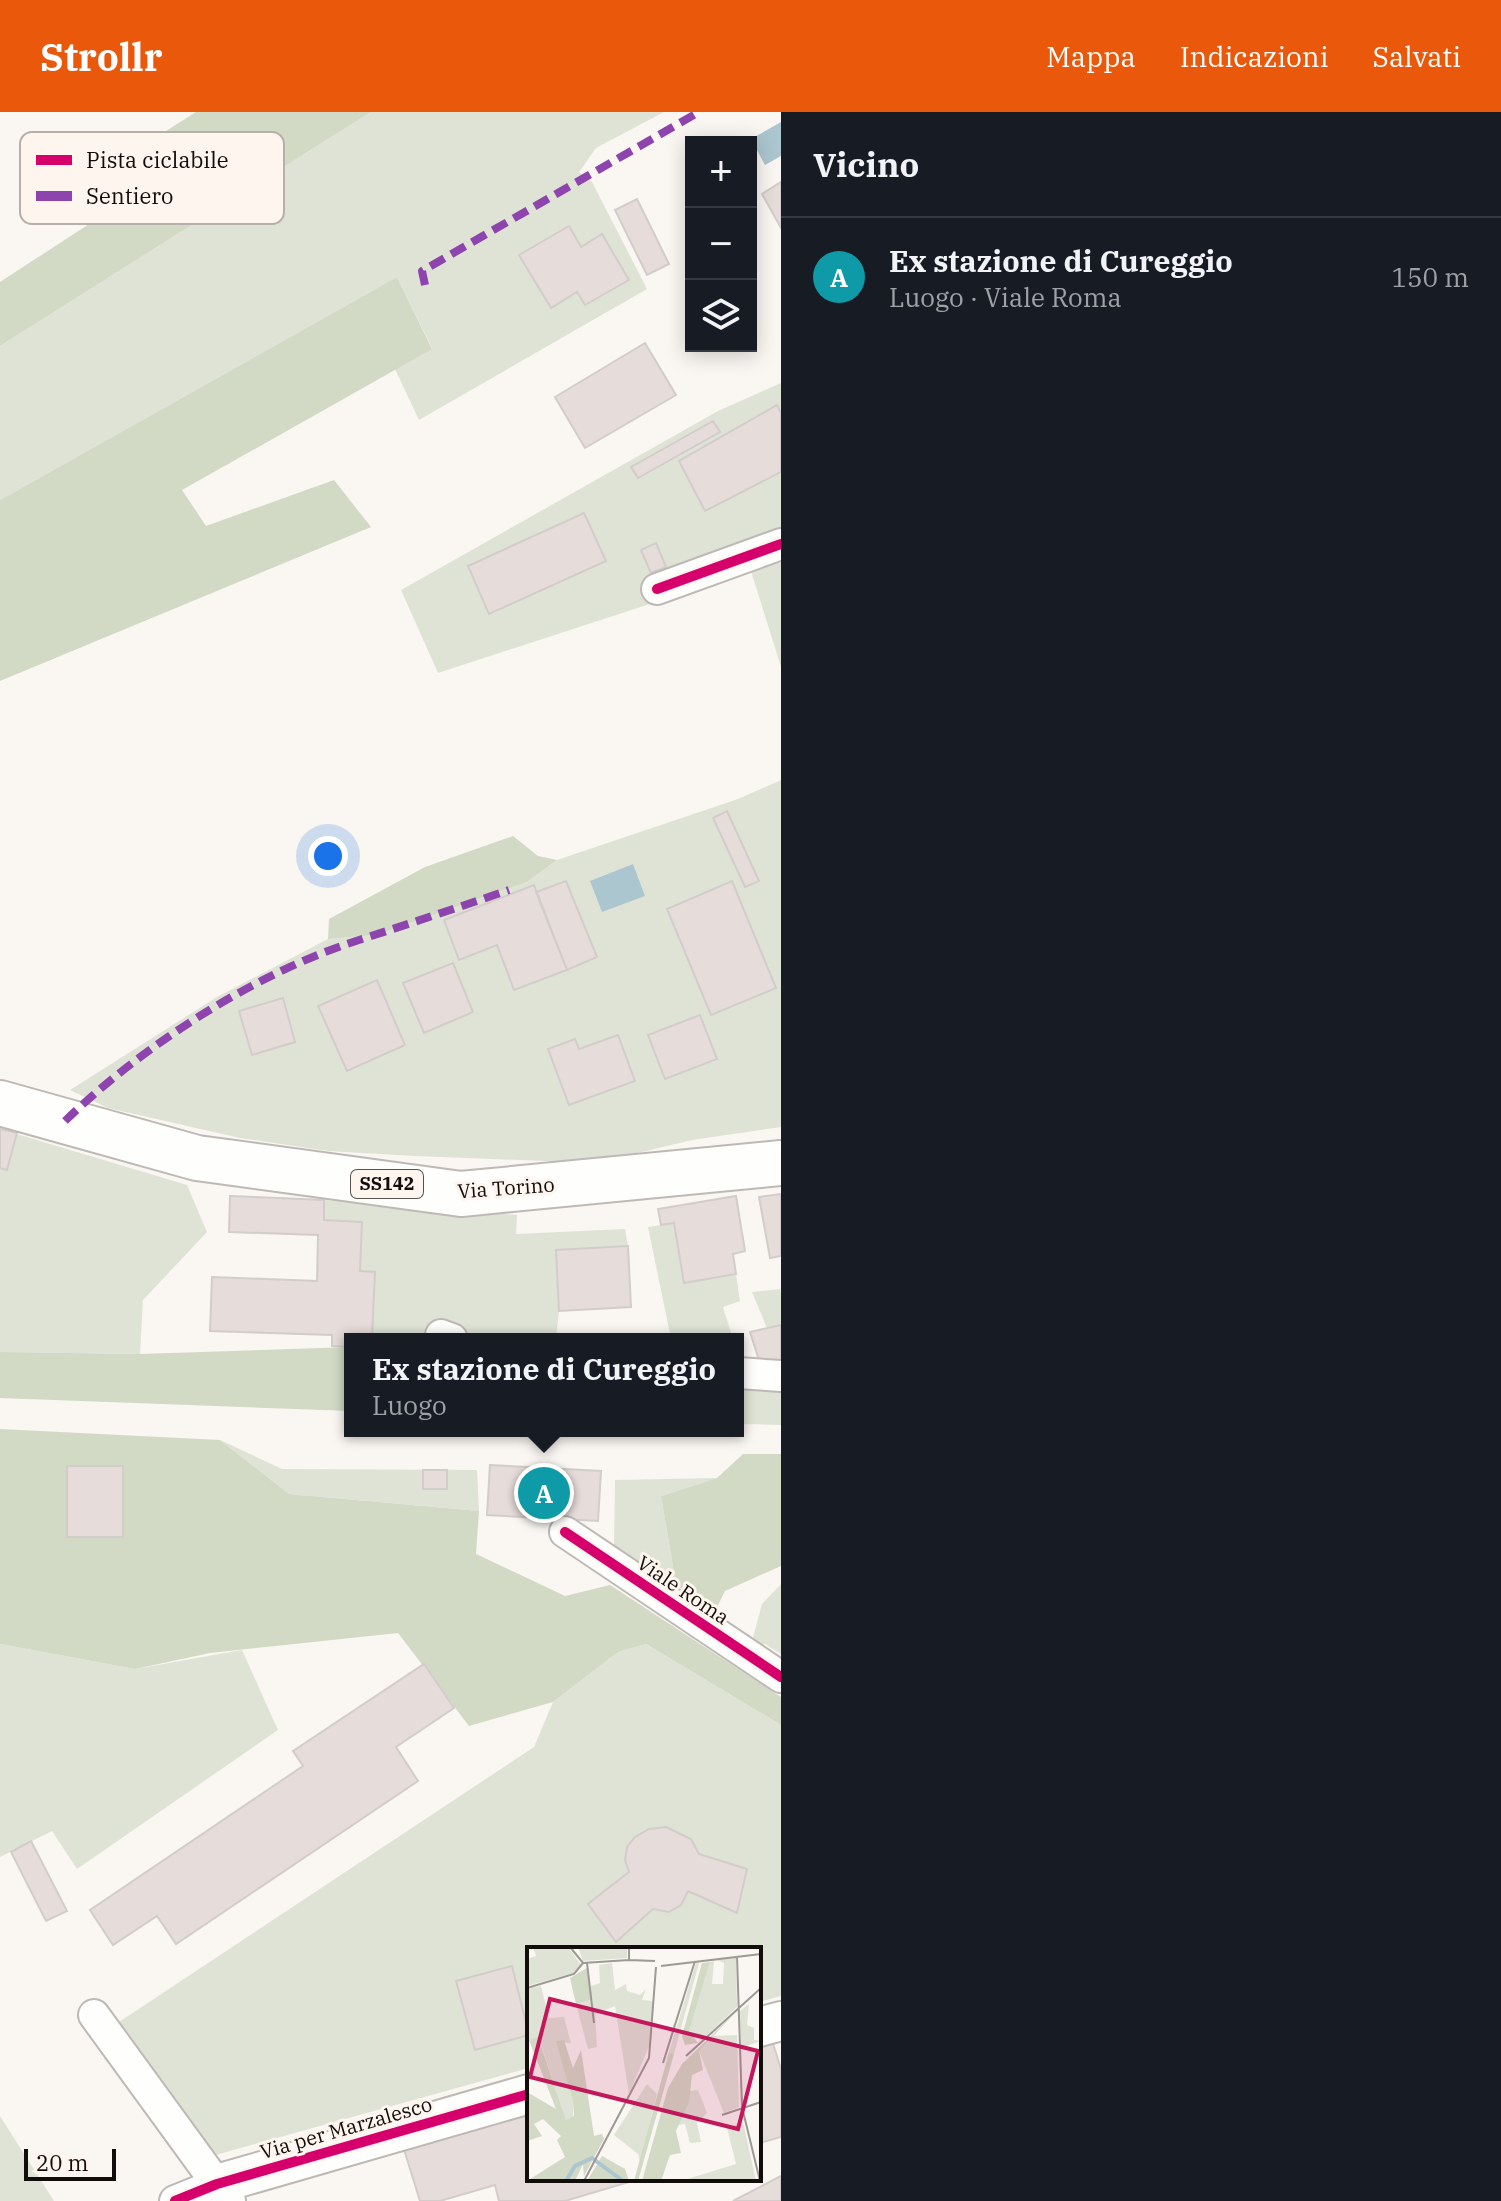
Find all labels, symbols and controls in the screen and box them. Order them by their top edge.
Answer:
text: Strollr [40,32,162,81]
text: Mappa [1046,38,1136,75]
text: Indicazioni [1180,38,1329,75]
text: Salvati [1373,38,1461,75]
legend [20,132,284,224]
map controls [685,136,757,352]
button: + [685,136,757,208]
text: Vicino [813,142,919,186]
text: Pista ciclabile [86,145,229,174]
text: Sentiero [86,181,173,210]
button: − [685,208,757,280]
text: Ex stazione di Cureggio [889,241,1233,280]
text: A [830,260,848,294]
text: 150 m [1391,260,1469,294]
button: layers [685,280,757,352]
text: Luogo · Viale Roma [889,280,1122,314]
your location [308,836,348,876]
road number: SS142 [351,1170,423,1198]
street label: Via Torino [456,1171,555,1204]
popup [344,1333,744,1437]
text: Ex stazione di Cureggio [372,1349,716,1388]
text: Luogo [372,1388,447,1422]
pin: A [518,1463,570,1523]
street label: Viale Roma [632,1549,735,1630]
inset map [527,1947,761,2181]
street label: Via per Marzalesco [257,2090,435,2165]
scale bar [24,2145,116,2181]
text: 20 m [36,2148,88,2177]

